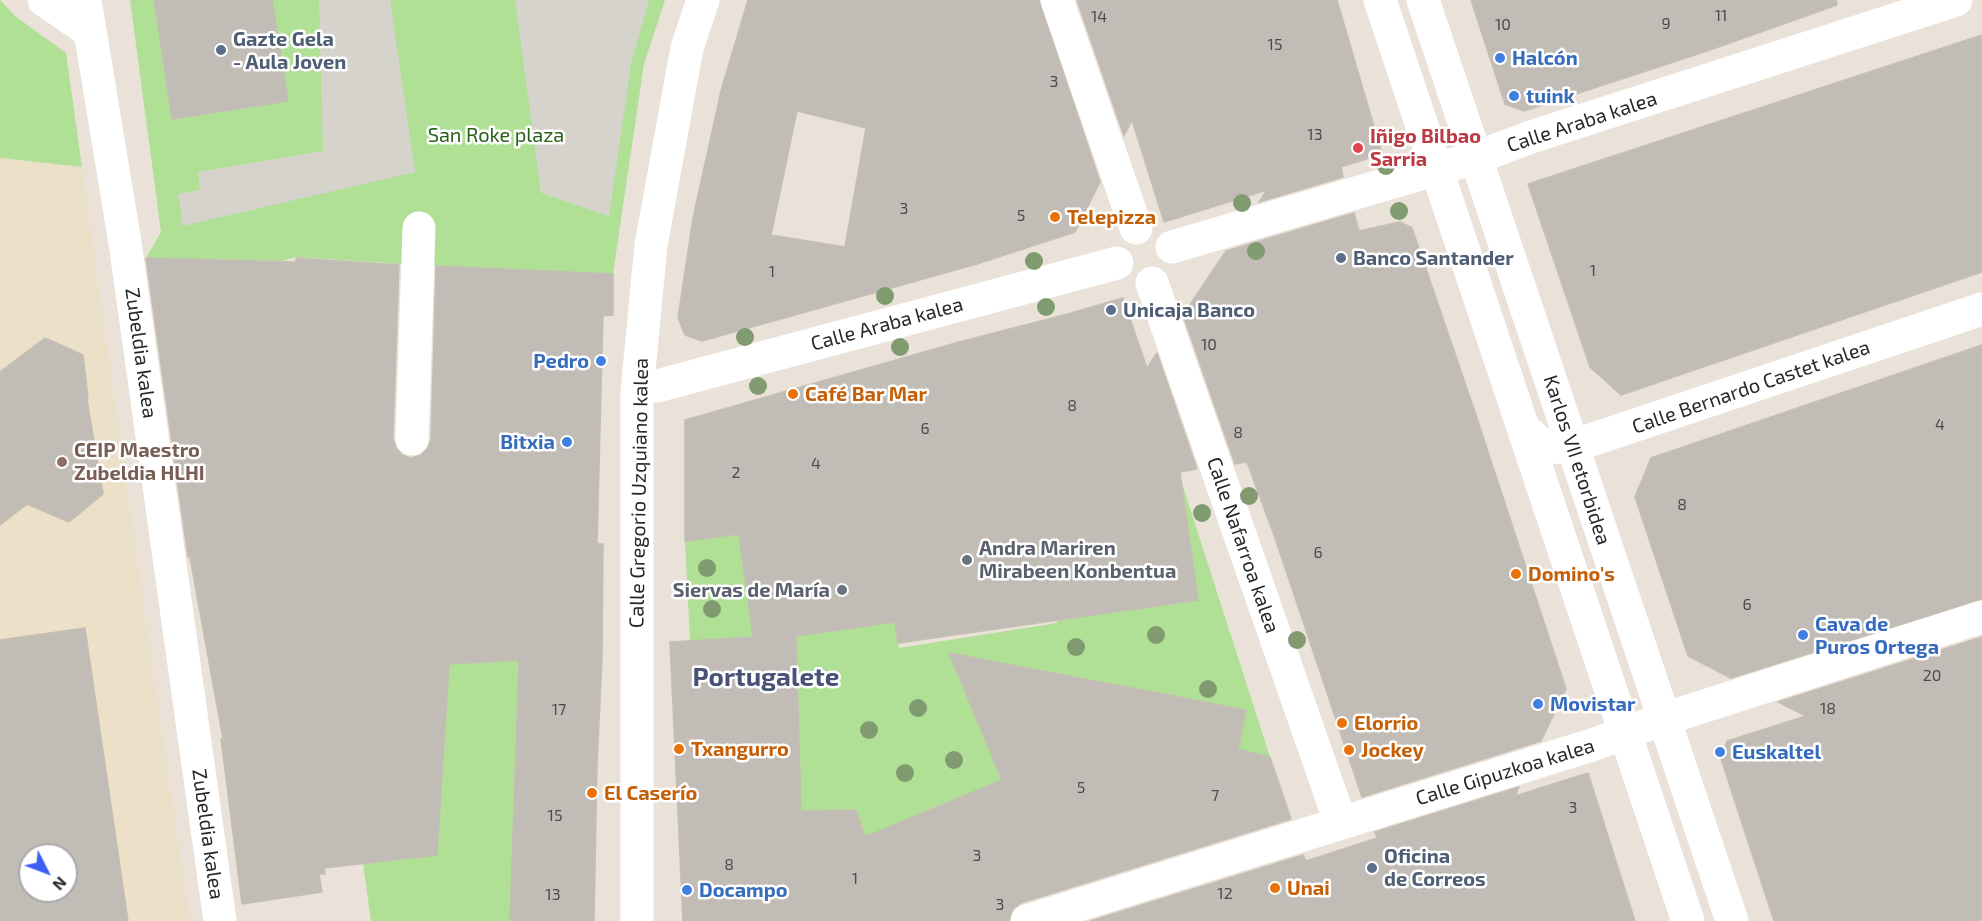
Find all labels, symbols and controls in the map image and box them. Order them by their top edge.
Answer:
house number: 11 [1715,6,1727,26]
house number: 14 [1091,7,1107,27]
house number: 9 [1661,14,1671,34]
house number: 10 [1495,15,1511,35]
place label: Gazte Gela - Aula Joven [233,27,346,74]
house number: 15 [1268,35,1282,55]
marker: Gazte Gela - Aula Joven [214,43,228,57]
place label: Halcón [1512,46,1578,70]
marker: Halcón [1493,51,1507,65]
house number: 3 [1050,72,1058,92]
place label: tuink [1526,84,1575,108]
street label: Calle Araba kalea [1504,86,1660,158]
marker: tuink [1507,89,1521,103]
park label: San Roke plaza [428,123,564,147]
place label: Iñigo Bilbao Sarria [1370,124,1481,171]
house number: 13 [1307,125,1323,145]
marker: Iñigo Bilbao Sarria [1351,141,1365,155]
house number: 3 [900,199,908,219]
place label: Telepizza [1067,205,1156,229]
house number: 5 [1017,206,1025,226]
marker: Telepizza [1048,210,1062,224]
place label: Banco Santander [1353,246,1514,270]
marker: Banco Santander [1334,251,1348,265]
house number: 1 [1590,261,1596,281]
house number: 1 [769,262,775,282]
street label: Zubeldia kalea [120,286,162,420]
street label: Calle Araba kalea [808,292,966,356]
place label: Unicaja Banco [1123,298,1255,322]
marker: Unicaja Banco [1104,303,1118,317]
house number: 10 [1201,335,1217,355]
street label: Calle Bernardo Castet kalea [1629,335,1873,439]
place label: Pedro [533,349,589,373]
marker: Pedro [594,354,608,368]
street label: Calle Gregorio Uzquiano kalea [625,358,653,628]
street label: Karlos VII etorbidea [1538,372,1616,548]
place label: Café Bar Mar [805,382,927,406]
marker: Café Bar Mar [786,387,800,401]
house number: 8 [1067,396,1077,416]
house number: 4 [1935,415,1945,435]
house number: 6 [920,419,930,439]
house number: 8 [1233,423,1243,443]
place label: Bitxia [500,430,555,454]
marker: Bitxia [560,435,574,449]
place label: CEIP Maestro Zubeldia HLHI [74,438,205,485]
house number: 4 [811,454,821,474]
street label: Calle Nafarroa kalea [1202,454,1284,636]
marker: CEIP Maestro Zubeldia HLHI [55,455,69,469]
house number: 2 [732,463,740,483]
house number: 8 [1677,495,1687,515]
place label: Andra Mariren Mirabeen Konbentua [979,536,1176,583]
house number: 6 [1313,543,1323,563]
marker: Andra Mariren Mirabeen Konbentua [960,553,974,567]
place label: Domino's [1528,562,1615,586]
marker: Domino's [1509,567,1523,581]
place label: Siervas de María [673,578,830,602]
marker: Siervas de María [835,583,849,597]
house number: 6 [1742,595,1752,615]
place label: Cava de Puros Ortega [1815,612,1939,659]
marker: Cava de Puros Ortega [1796,628,1810,642]
district label: Portugalete [693,661,839,693]
house number: 20 [1923,666,1941,686]
place label: Movistar [1550,692,1636,716]
marker: Movistar [1531,697,1545,711]
house number: 18 [1820,699,1836,719]
house number: 17 [552,700,566,720]
place label: Elorrio [1354,711,1418,735]
marker: Elorrio [1335,716,1349,730]
street label: Calle Gipuzkoa kalea [1413,733,1597,811]
place label: Txangurro [691,737,789,761]
place label: Jockey [1361,738,1424,762]
place label: Euskaltel [1732,740,1821,764]
marker: Txangurro [672,742,686,756]
marker: Jockey [1342,743,1356,757]
marker: Euskaltel [1713,745,1727,759]
street label: Zubeldia kalea [187,767,229,901]
house number: 5 [1077,778,1085,798]
place label: El Caserío [604,781,697,805]
marker: El Caserío [585,786,599,800]
house number: 7 [1211,786,1219,806]
house number: 3 [1569,798,1577,818]
house number: 15 [548,806,562,826]
north arrow [18,843,78,903]
place label: Oficina de Correos [1384,844,1486,891]
house number: 3 [973,846,981,866]
house number: 8 [724,855,734,875]
marker: Oficina de Correos [1365,861,1379,875]
house number: 1 [852,869,858,889]
text: N [49,873,71,895]
place label: Unai [1287,876,1330,900]
place label: Docampo [699,878,787,902]
marker: Unai [1268,881,1282,895]
marker: Docampo [680,883,694,897]
house number: 12 [1217,884,1233,904]
house number: 13 [545,885,561,905]
house number: 3 [996,895,1004,915]

